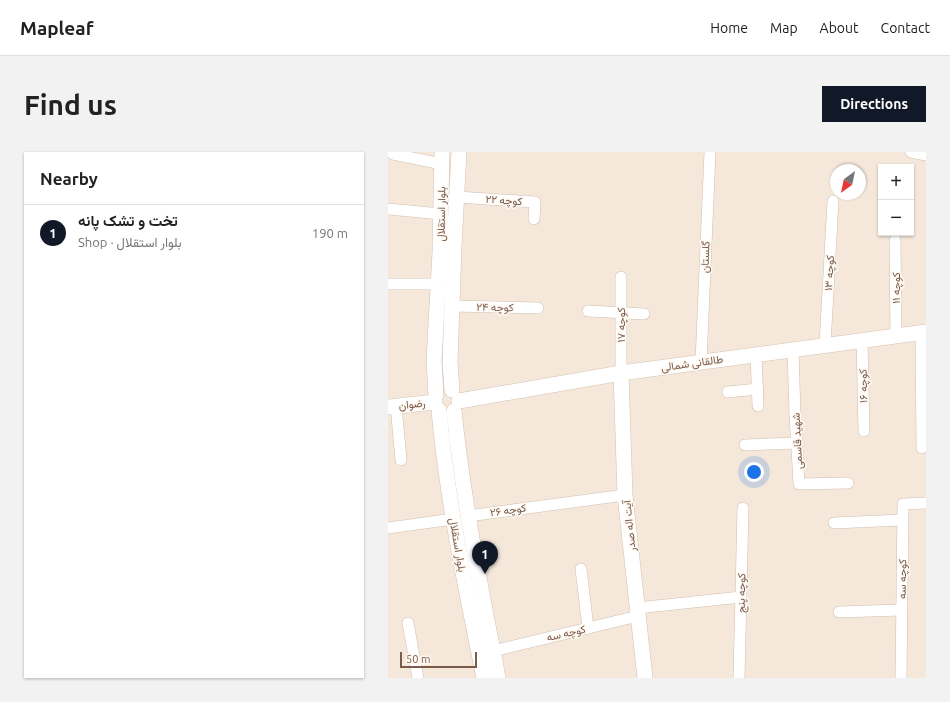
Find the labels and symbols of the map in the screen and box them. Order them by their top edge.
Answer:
north arrow [830,164,866,200]
street label: بلوار استقلال [435,186,448,242]
street label: کوچه ۲۲ [485,193,523,209]
street label: گلستان [698,241,712,273]
street label: کوچه ۱۳ [822,255,838,291]
street label: کوچه ۱۱ [890,272,904,304]
street label: کوچه ۲۴ [476,301,514,315]
street label: کوچه ۱۷ [615,307,629,343]
street label: طالقانی شمالی [660,353,724,374]
street label: کوچه ۱۶ [857,369,871,403]
street label: رضوان [398,397,426,412]
street label: شهید قاسمی [790,412,805,470]
your location [744,462,764,482]
street label: آیت اله صدر [620,498,639,553]
street label: کوچه ۲۶ [489,502,527,520]
street label: بلوار استقلال [446,517,469,573]
pin: 1 [472,541,498,574]
street label: کوچه سه [896,559,910,599]
street label: کوچه پنج [735,573,749,613]
street label: کوچه سه [545,623,587,645]
scale bar [400,650,477,669]

